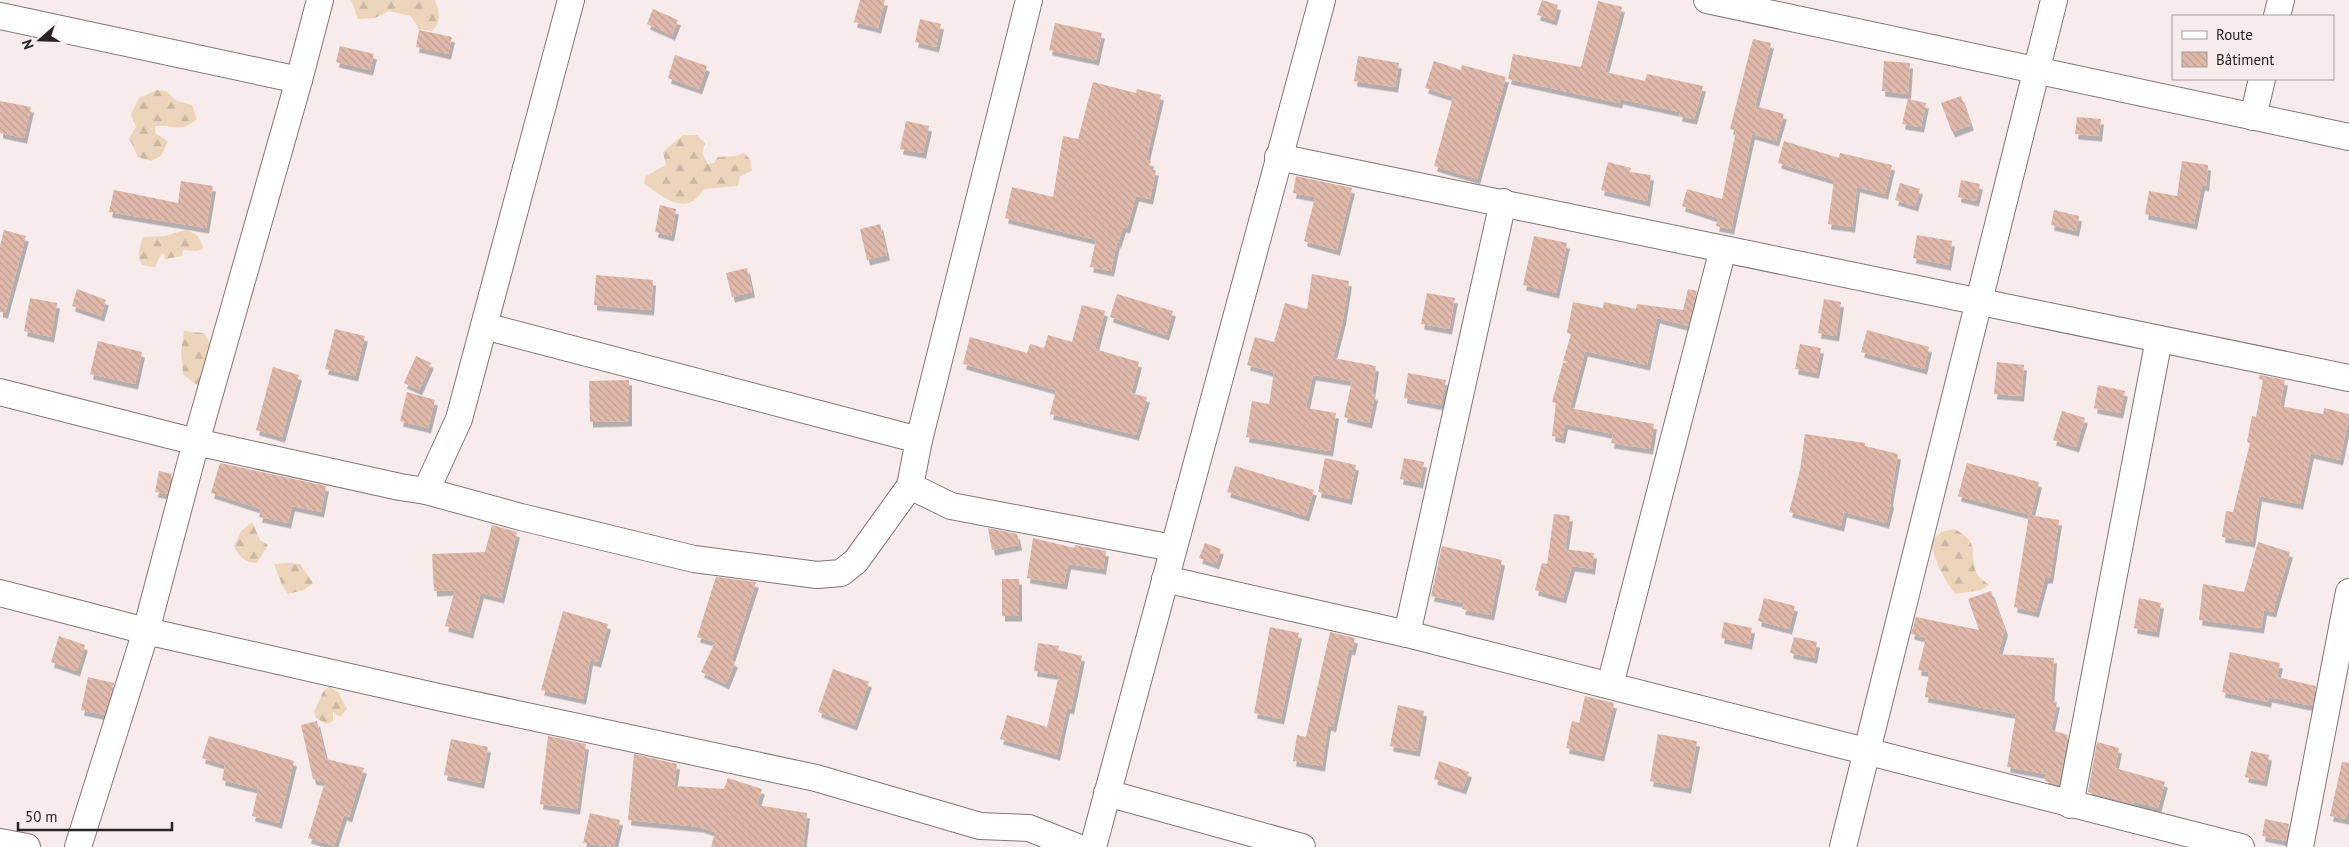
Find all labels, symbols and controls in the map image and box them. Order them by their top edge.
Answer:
north arrow [15,15,65,65]
legend [2172,15,2334,80]
text: Route [2216,25,2253,44]
text: N [18,37,38,52]
text: Bâtiment [2216,50,2274,69]
scale bar [18,800,171,832]
text: 50 m [25,807,58,826]

